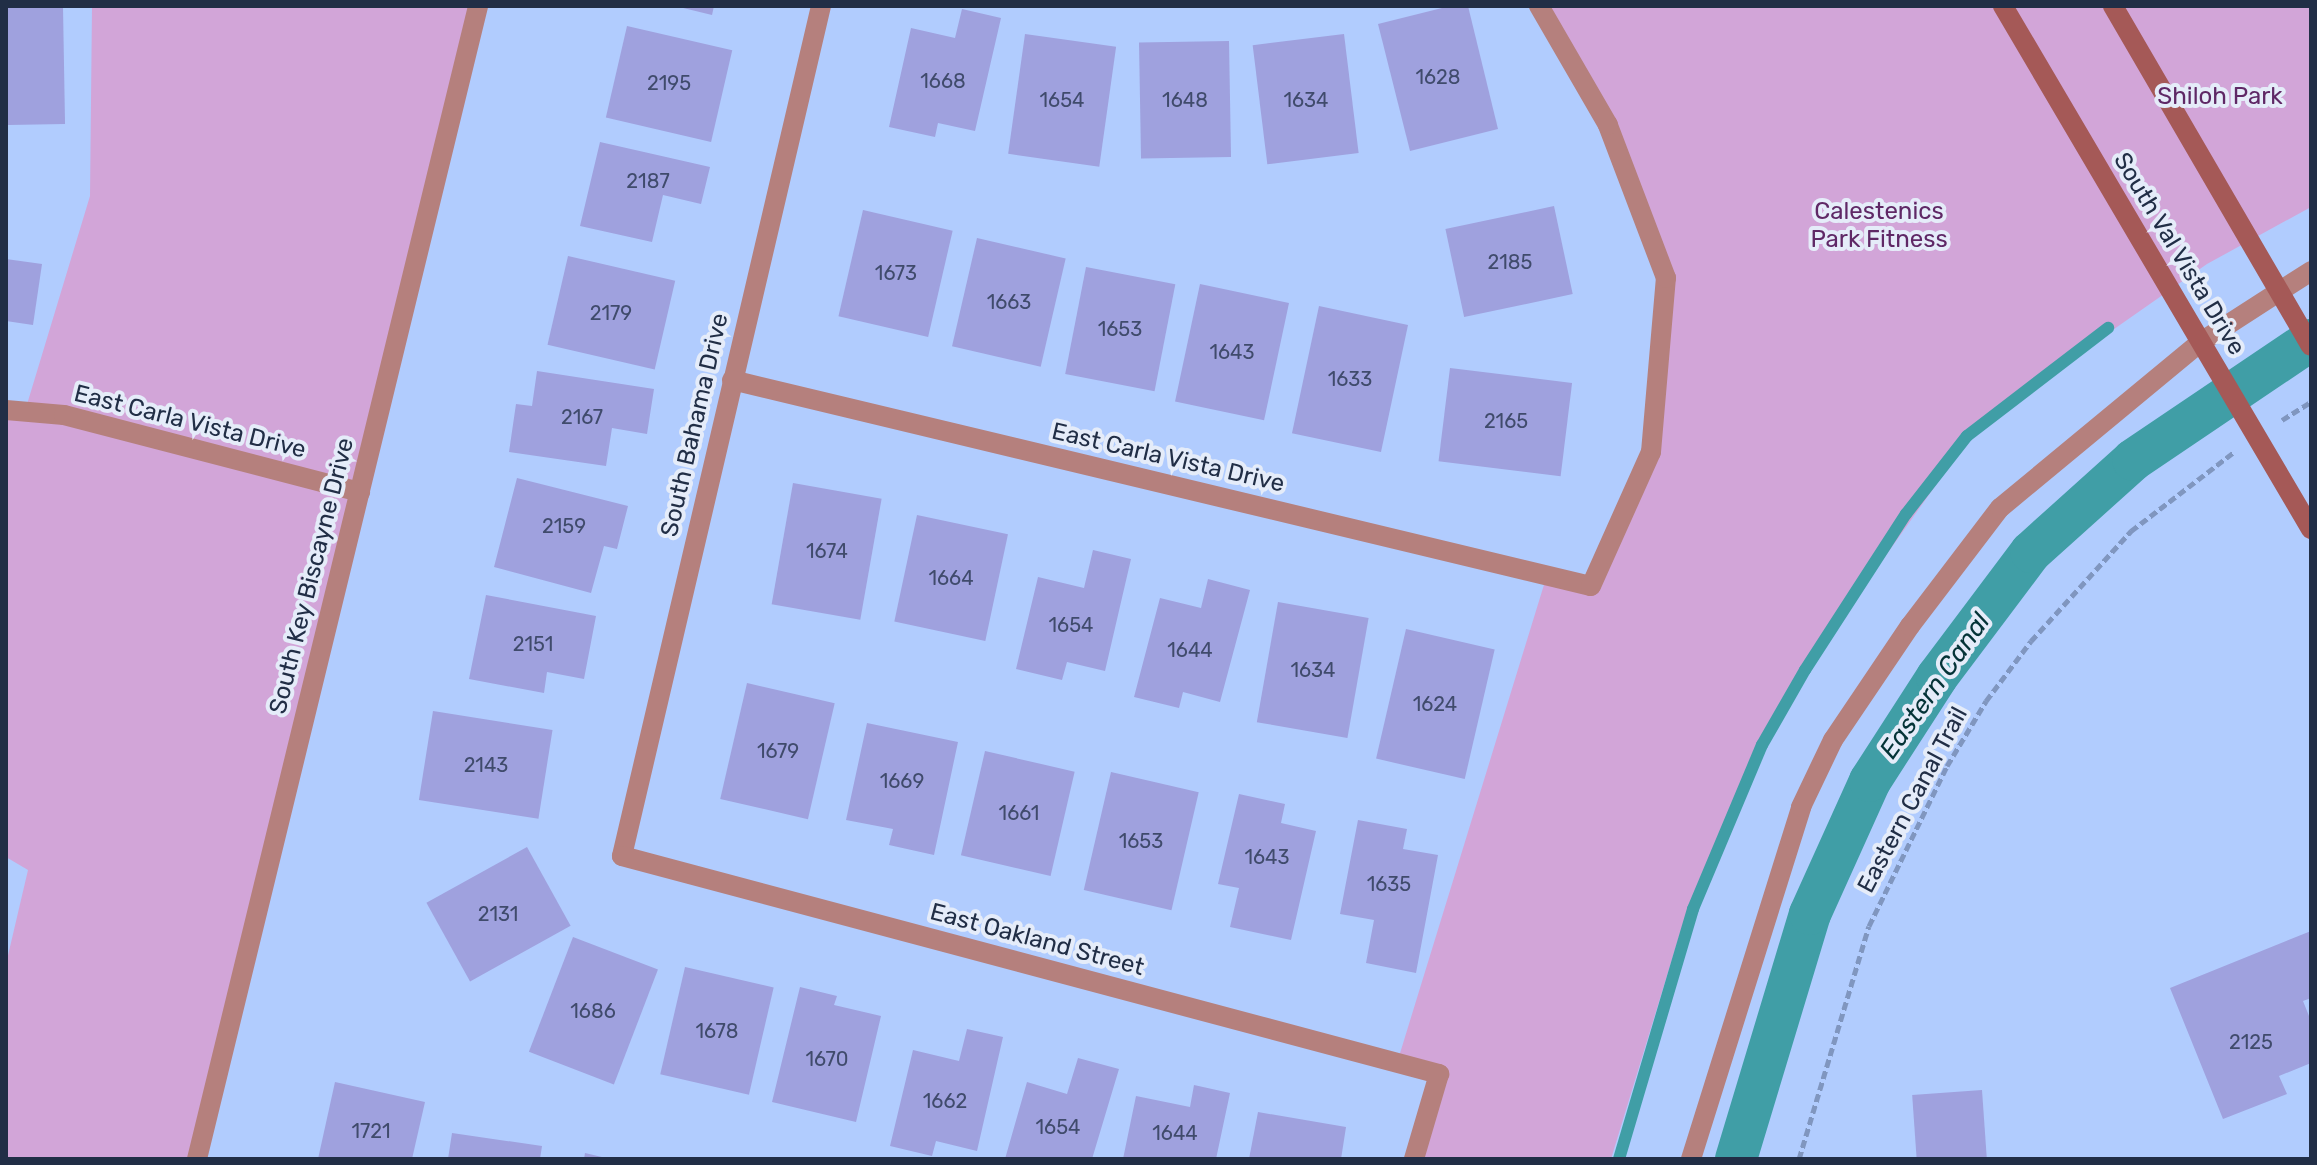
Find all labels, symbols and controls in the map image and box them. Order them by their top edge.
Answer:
house number: 1628 [1415,65,1461,89]
house number: 1668 [920,69,966,93]
house number: 2195 [647,71,691,95]
park label: Shiloh Park [2157,83,2283,111]
house number: 1654 [1040,88,1084,112]
house number: 1648 [1162,88,1208,112]
house number: 1634 [1283,88,1329,112]
street label: South Val Vista Drive [2107,147,2251,361]
house number: 2187 [626,169,670,193]
park label: Calestenics Park Fitness [1810,198,1948,254]
house number: 2185 [1488,250,1532,274]
house number: 1673 [875,261,917,285]
house number: 1663 [987,290,1031,314]
house number: 2179 [590,301,632,325]
street label: South Bahama Drive [655,310,735,540]
house number: 1653 [1098,317,1142,341]
house number: 1643 [1209,340,1255,364]
house number: 1633 [1328,367,1372,391]
street label: East Carla Vista Drive [71,379,309,465]
house number: 2167 [561,405,603,429]
house number: 2165 [1484,409,1528,433]
street label: East Carla Vista Drive [1049,417,1287,499]
street label: South Key Biscayne Drive [264,435,360,717]
house number: 2159 [542,514,586,538]
house number: 1674 [806,539,848,563]
house number: 1664 [928,566,974,590]
water label: Eastern Canal [1873,607,1997,765]
house number: 1654 [1049,613,1093,637]
house number: 2151 [513,632,553,656]
house number: 1644 [1167,638,1213,662]
house number: 1634 [1290,658,1336,682]
house number: 1624 [1413,692,1457,716]
street label: Eastern Canal Trail [1852,702,1974,898]
house number: 1679 [757,739,799,763]
house number: 2143 [464,753,508,777]
house number: 1669 [880,769,924,793]
house number: 1661 [999,801,1039,825]
house number: 1653 [1119,829,1163,853]
house number: 1643 [1244,845,1290,869]
house number: 1635 [1367,872,1411,896]
street label: East Oakland Street [927,898,1147,982]
house number: 2131 [478,902,518,926]
house number: 1686 [570,999,616,1023]
house number: 1678 [696,1019,738,1043]
house number: 2125 [2229,1030,2273,1054]
house number: 1670 [806,1047,848,1071]
house number: 1662 [923,1089,967,1113]
house number: 1654 [1036,1115,1080,1139]
house number: 1721 [351,1119,391,1143]
house number: 1644 [1152,1121,1198,1145]

